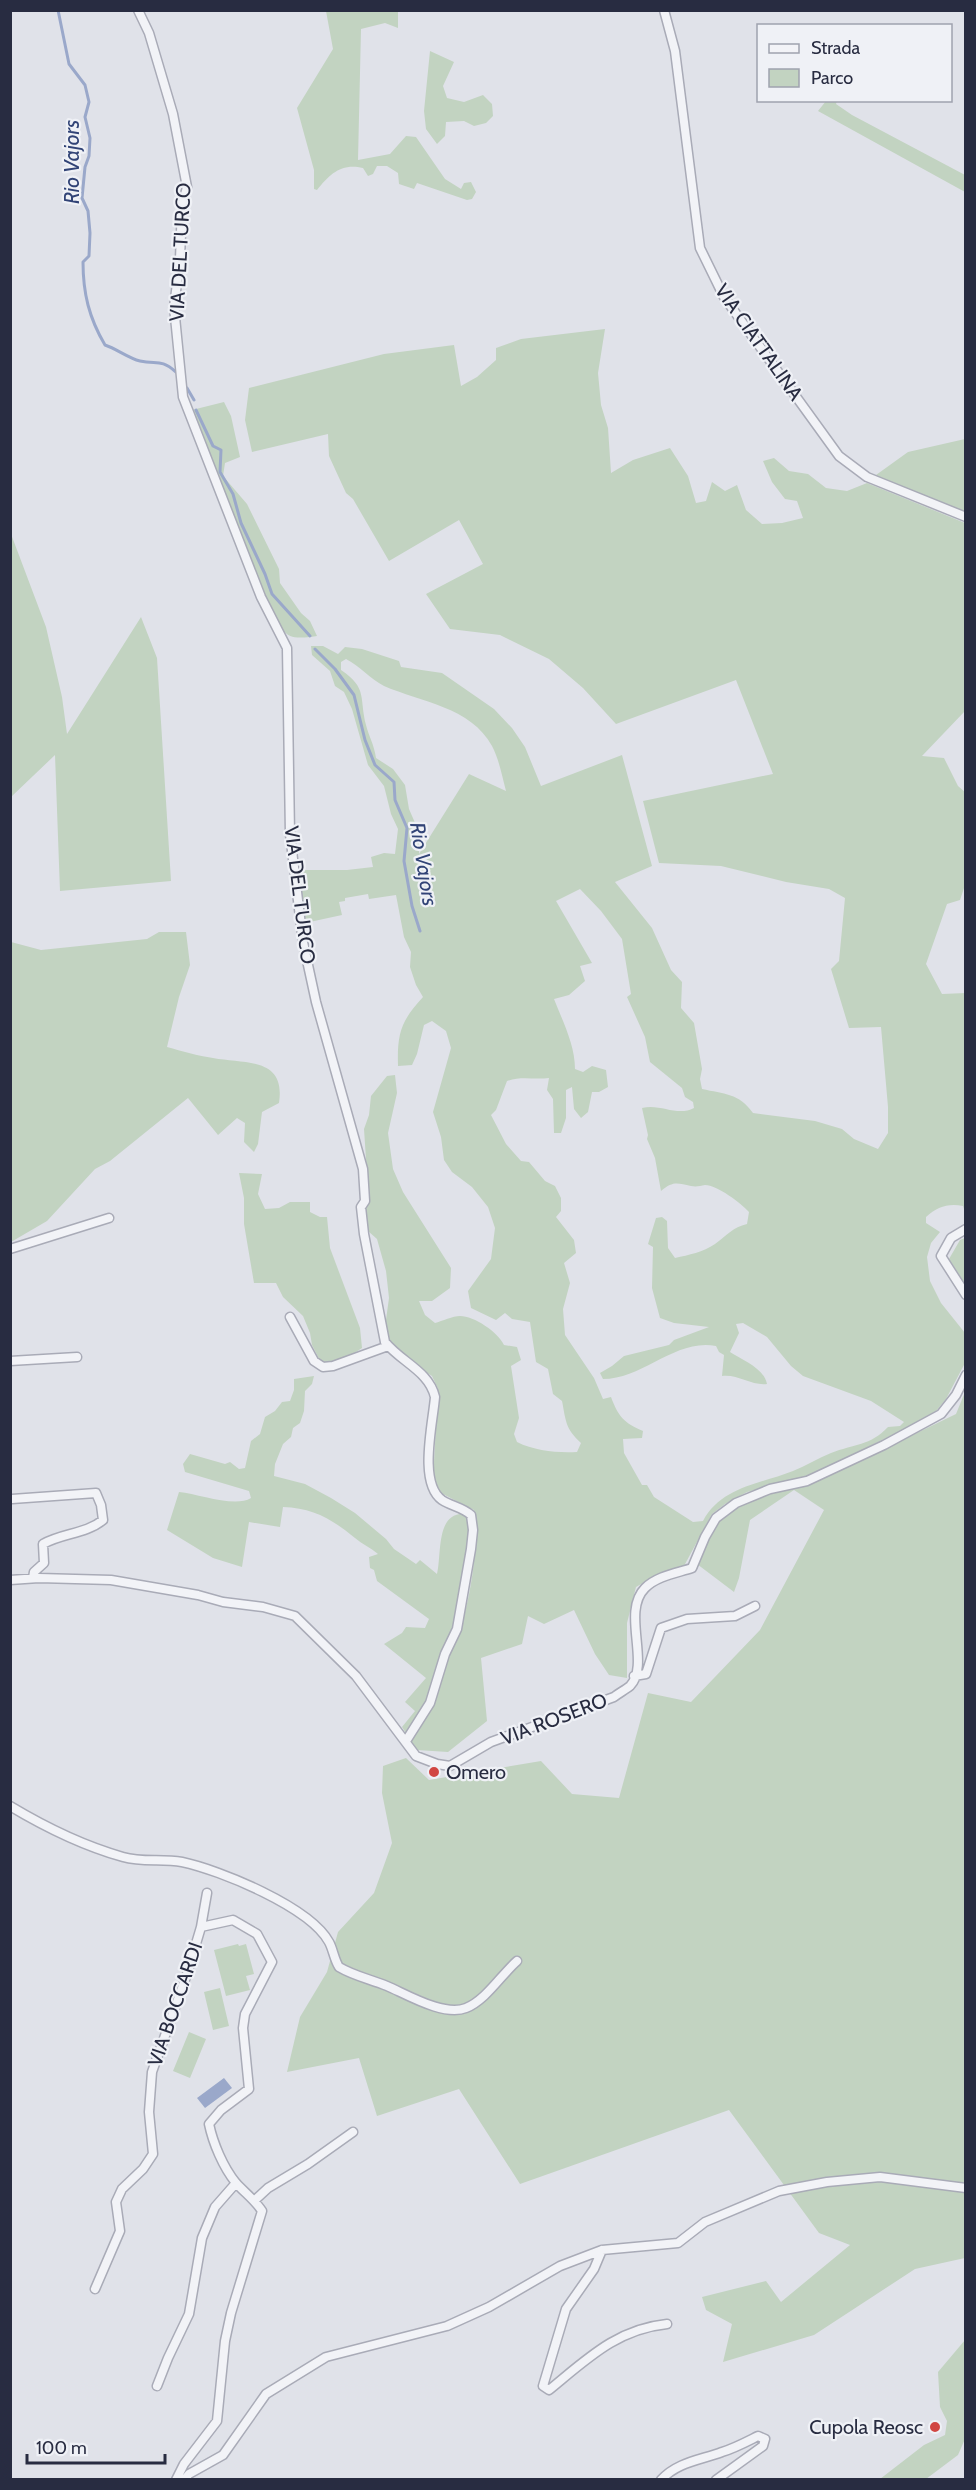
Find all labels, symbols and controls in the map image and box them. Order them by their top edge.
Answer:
legend [757,24,952,102]
text: Strada [811,37,861,59]
text: Parco [811,67,853,89]
water label: Rio Vajors [59,120,85,204]
street label: VIA DEL TURCO [164,182,196,322]
street label: VIA CIATTALINA [710,279,808,405]
water label: Rio Vajors [404,820,443,908]
street label: VIA DEL TURCO [280,825,320,965]
street label: VIA ROSERO [498,1688,610,1750]
place label: Omero [446,1760,506,1784]
marker: Omero [427,1765,441,1779]
street label: VIA BOCCARDI [143,1939,207,2069]
place label: Cupola Reosc [809,2415,923,2439]
marker: Cupola Reosc [928,2420,942,2434]
scale bar [27,2427,165,2465]
text: 100 m [36,2437,87,2459]

